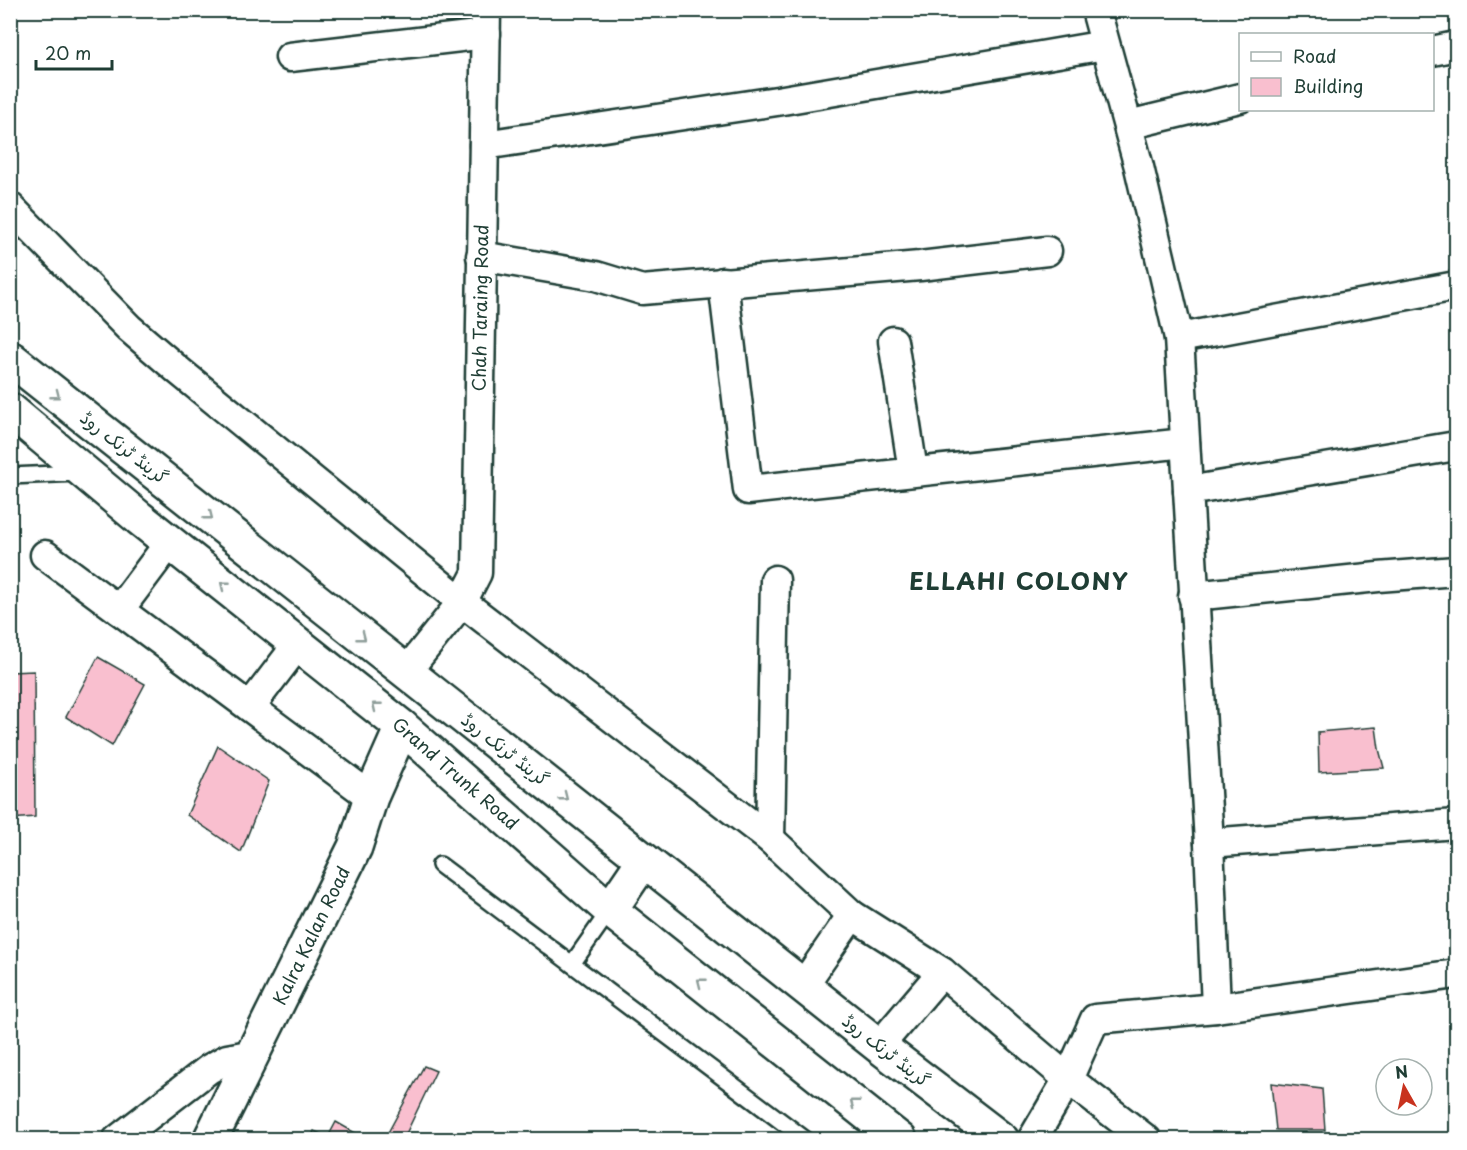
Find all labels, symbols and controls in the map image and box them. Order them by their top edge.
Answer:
scale bar [36,33,112,71]
legend [1239,33,1434,111]
text: 20 m [45,39,91,66]
text: Road [1293,42,1337,69]
text: Building [1293,72,1363,99]
street label: Chah Taraing Road [465,224,494,392]
one-way arrow [50,387,61,398]
street label: گرینڈ ٹرنک روڈ [75,404,175,490]
one-way arrow [202,508,213,519]
district label: ELLAHI COLONY [909,562,1129,598]
one-way arrow [220,581,231,592]
one-way arrow [355,629,366,640]
one-way arrow [372,703,383,714]
street label: گرینڈ ٹرنک روڈ [456,706,556,792]
street label: Grand Trunk Road [387,710,525,836]
one-way arrow [557,790,568,801]
street label: Kalra Kalan Road [265,861,356,1009]
one-way arrow [697,978,708,989]
street label: گرینڈ ٹرنک روڈ [837,1007,937,1093]
north arrow [1374,1057,1434,1117]
text: N [1393,1058,1410,1084]
one-way arrow [849,1100,860,1111]

